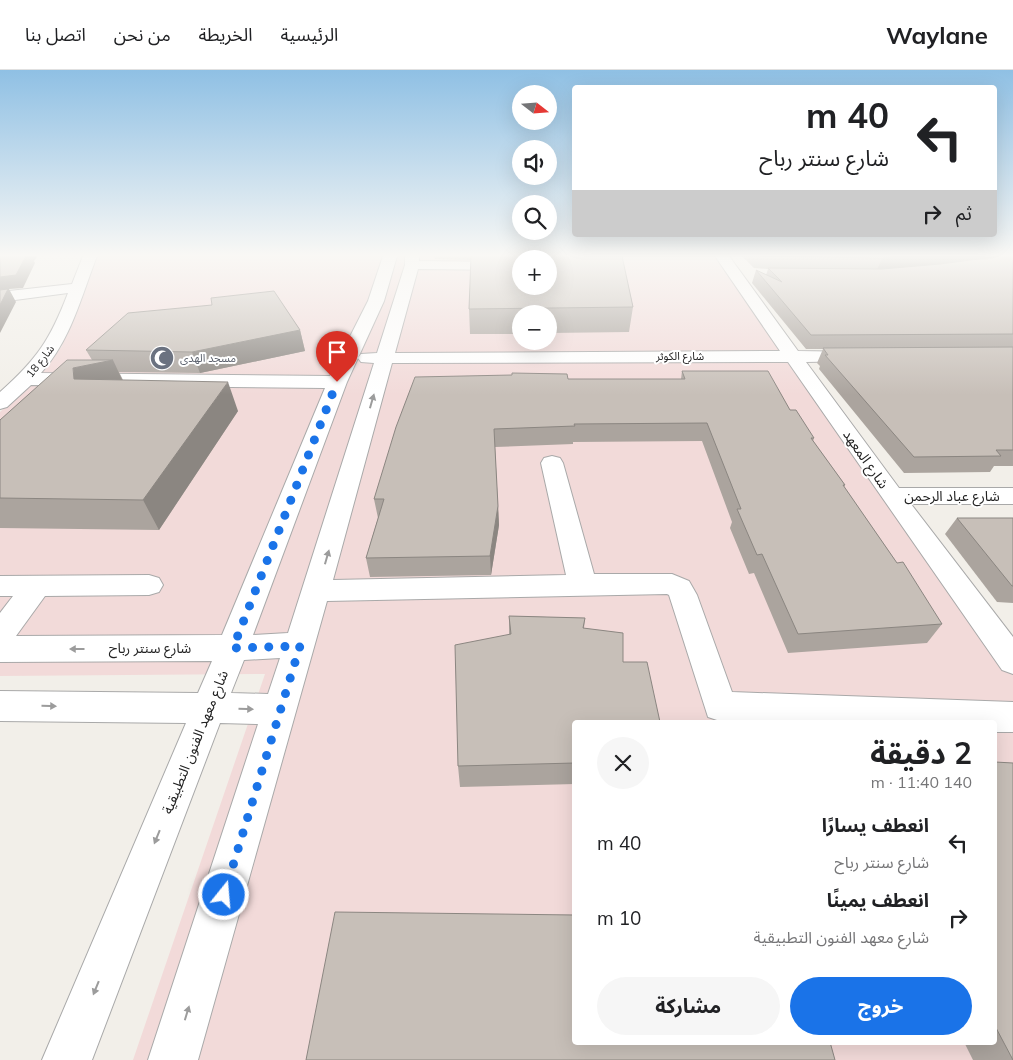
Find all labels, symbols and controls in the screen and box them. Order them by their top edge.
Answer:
text: Waylane [886,20,988,50]
text: اتصل بنا [25,23,86,46]
text: من نحن [114,23,171,46]
text: الخريطة [199,23,253,46]
text: الرئيسية [281,23,338,46]
north arrow [512,85,558,130]
map controls [512,85,557,350]
text: 40 m [806,93,889,137]
icon: left [907,105,972,170]
button: sound [512,140,557,185]
text: شارع سنتر رباح [759,144,889,172]
button: search [512,195,557,240]
icon: right [918,200,946,228]
text: ثم [956,201,972,225]
button: + [512,250,557,295]
button: − [512,305,557,350]
pin [316,331,358,382]
icon: arrive [323,338,351,366]
street label: شارع 18 [23,342,58,381]
mosque icon: مسجد الهدى [149,345,175,371]
street label: شارع الكوثر [655,349,704,364]
place label: مسجد الهدى [180,351,236,365]
one-way arrow [368,393,376,408]
street label: شارع المعهد [838,426,893,493]
street label: شارع عباد الرحمن [904,487,1000,507]
one-way arrow [323,549,331,564]
street label: شارع سنتر رباح [109,639,191,659]
one-way arrow [69,645,85,653]
street label: شارع معهد الفنون التطبيقية [158,667,234,817]
one-way arrow [41,703,57,711]
one-way arrow [238,705,254,713]
text: 2 دقيقة [870,734,972,772]
button: close [597,737,649,789]
text: 140 m · 11:40 [871,772,972,792]
text: انعطف يسارًا [822,813,929,837]
icon: left [944,829,972,857]
one-way arrow [153,830,161,845]
text: 40 m [597,831,641,855]
text: شارع سنتر رباح [835,852,929,872]
position arrow [197,868,249,920]
text: انعطف يمينًا [827,888,929,912]
icon: right [944,904,972,932]
text: 10 m [597,906,641,930]
text: شارع معهد الفنون التطبيقية [754,927,929,947]
button: مشاركة [597,977,780,1035]
button: خروج [790,977,972,1035]
one-way arrow [92,980,99,995]
one-way arrow [184,1006,191,1021]

